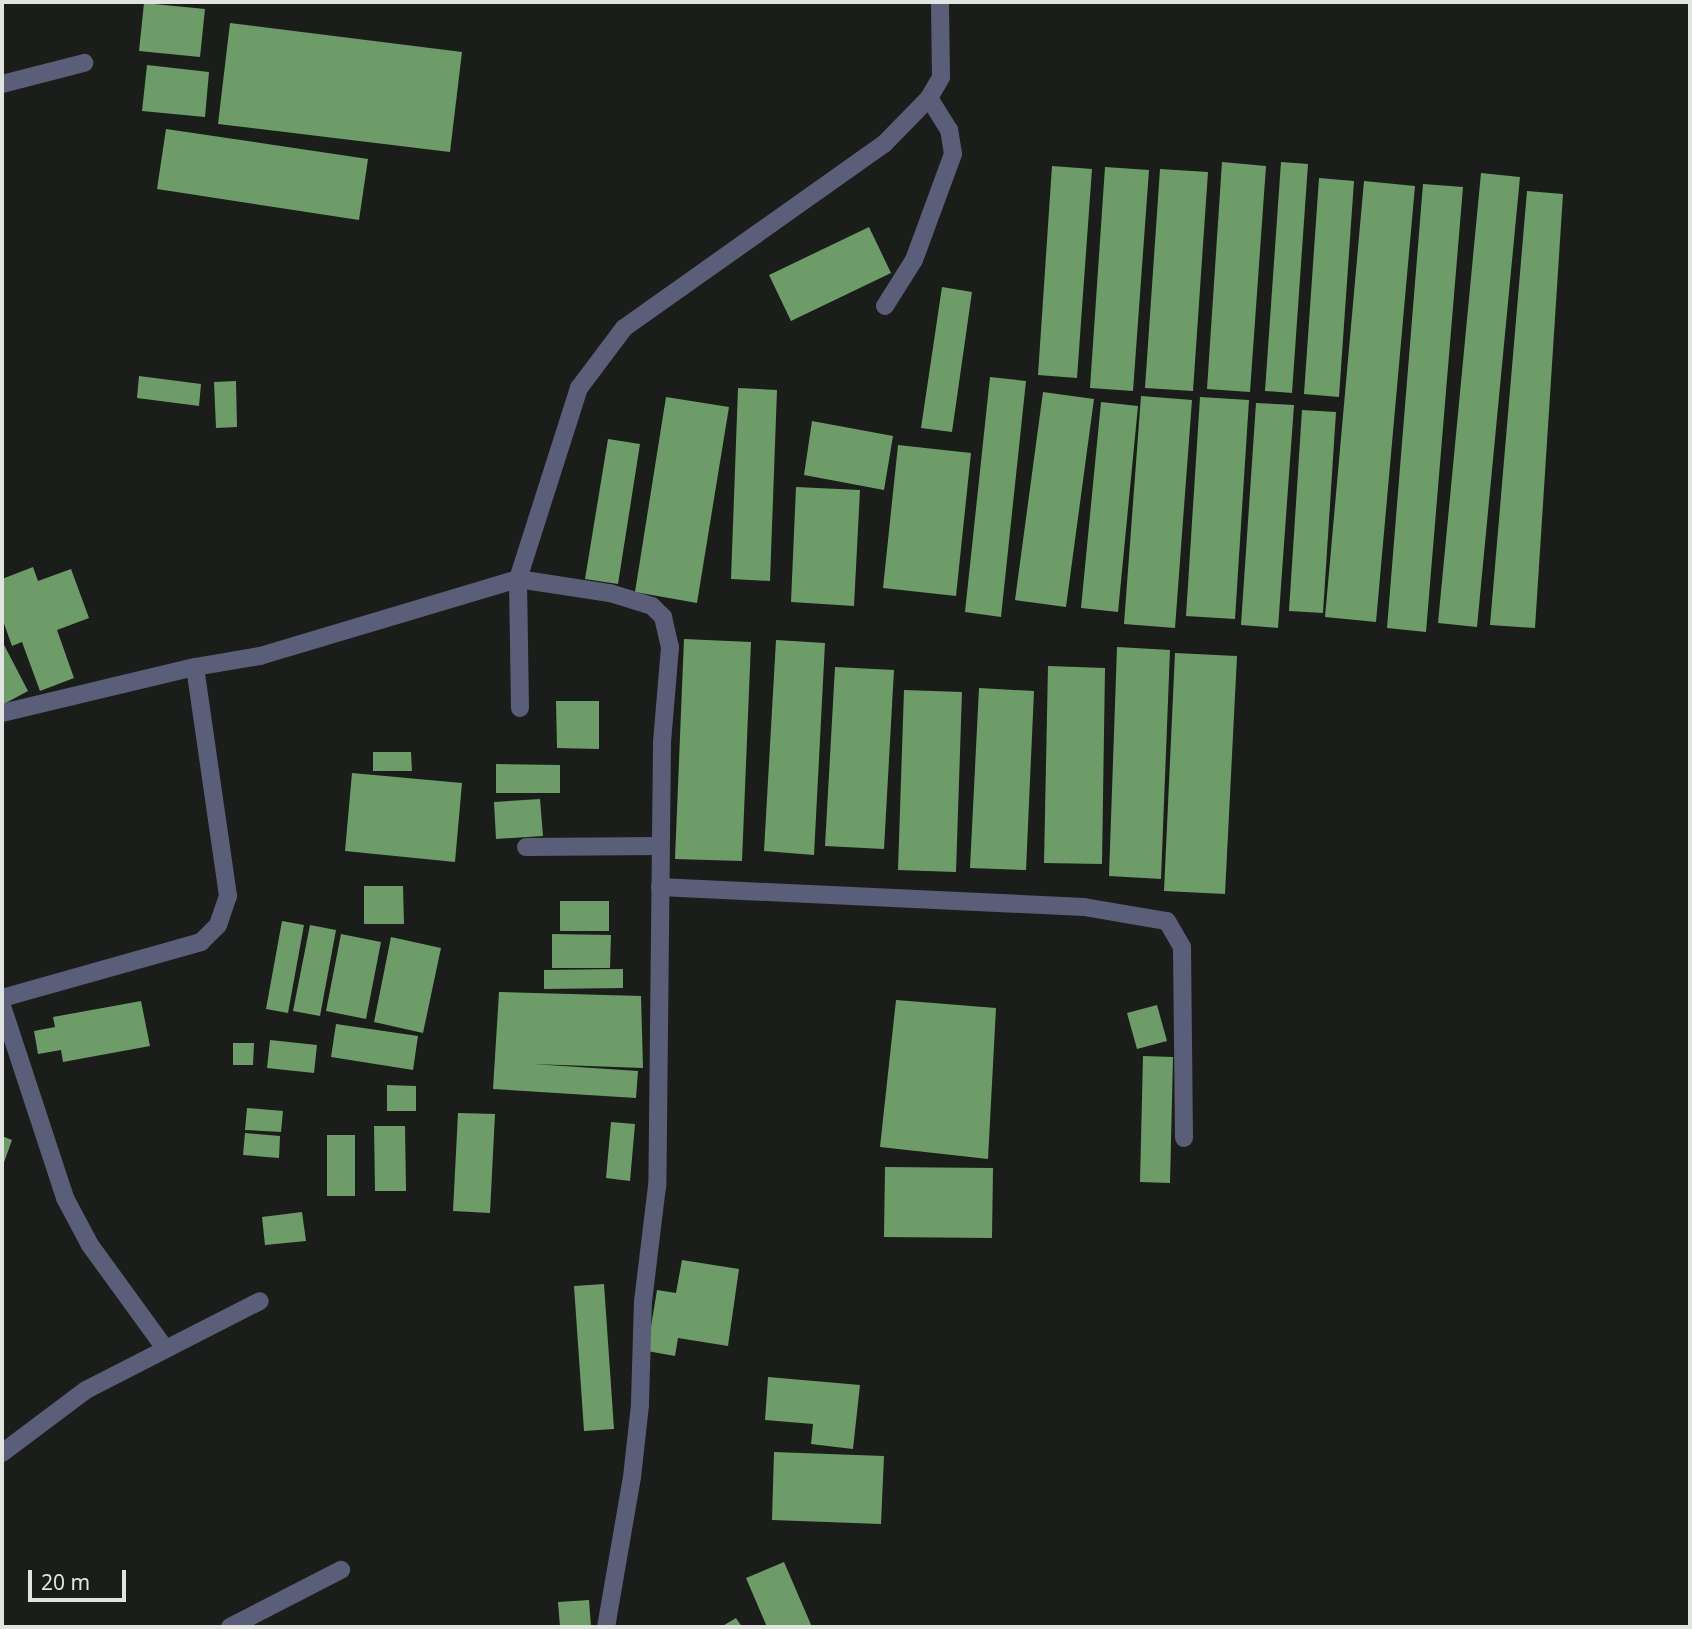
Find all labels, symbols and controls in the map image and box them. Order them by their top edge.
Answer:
scale bar [32,1556,130,1600]
text: 20 m [41,1568,90,1596]

